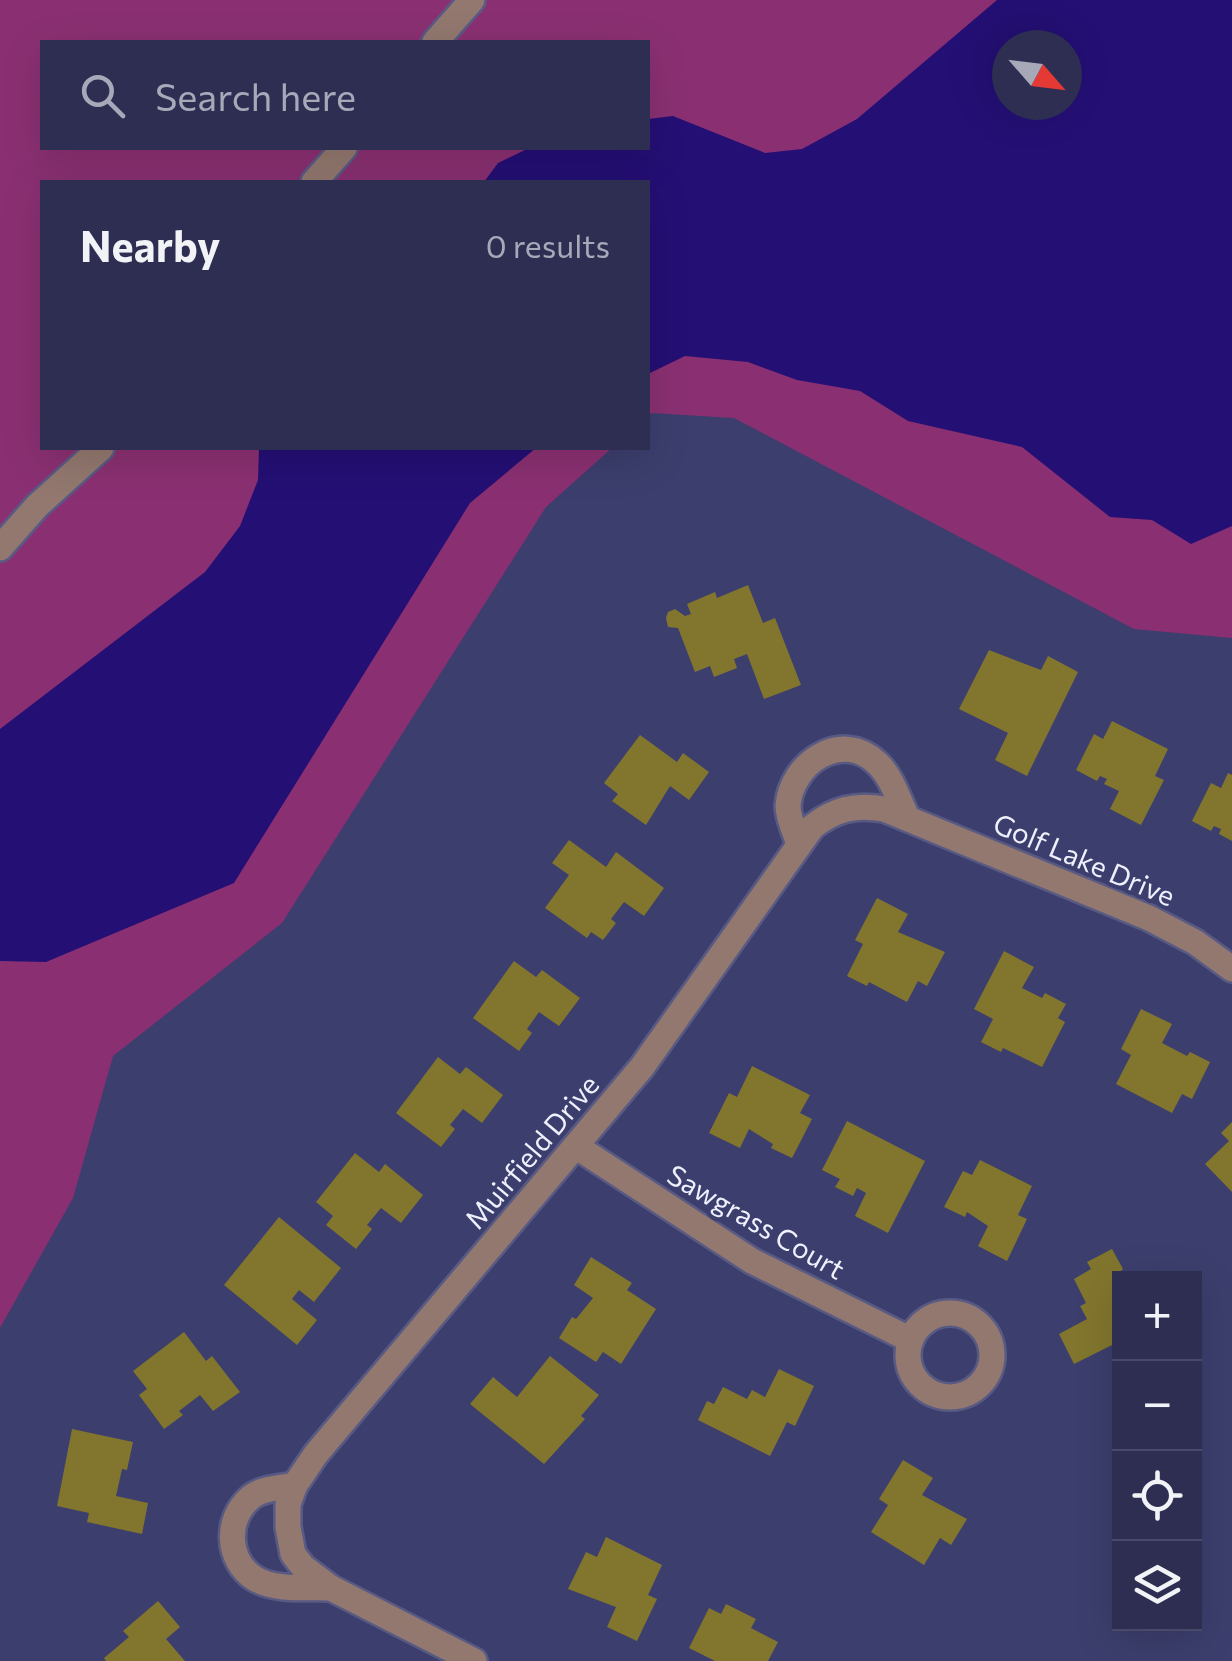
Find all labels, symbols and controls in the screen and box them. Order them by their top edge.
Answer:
north arrow [992,30,1082,120]
search box [40,40,650,150]
icon: search [75,68,130,123]
text: Search here [155,72,356,119]
text: Nearby [80,219,220,271]
text: 0 results [486,225,610,265]
street label: Golf Lake Drive [989,806,1180,913]
street label: Muirfield Drive [457,1068,605,1235]
street label: Sawgrass Court [662,1157,851,1286]
map controls [1112,1271,1202,1631]
button: + [1112,1271,1202,1361]
button: − [1112,1361,1202,1451]
button: locate [1112,1451,1202,1541]
button: layers [1112,1541,1202,1631]

